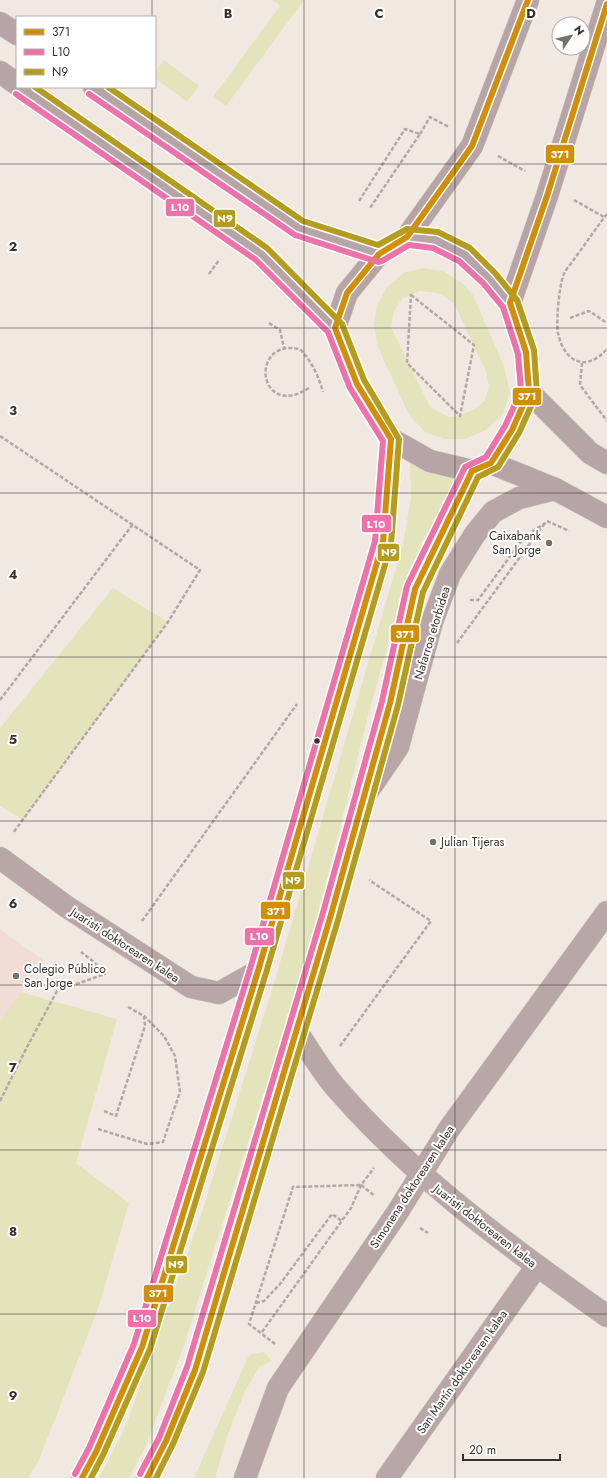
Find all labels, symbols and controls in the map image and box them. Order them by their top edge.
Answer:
text: B [224,4,233,23]
text: C [374,4,384,23]
text: D [526,4,536,23]
legend [16,16,156,88]
north arrow [551,16,591,56]
text: N [570,22,588,38]
text: 371 [52,23,70,41]
text: L10 [52,43,70,61]
text: N9 [52,63,68,81]
line badge: 371 [545,144,575,164]
text: 371 [551,146,569,162]
line badge: L10 [165,198,195,217]
text: L10 [171,199,189,215]
line badge: N9 [213,209,236,228]
text: N9 [217,210,233,226]
text: 2 [9,237,17,256]
line badge: 371 [512,387,542,406]
text: 371 [518,388,536,404]
text: 3 [9,401,17,420]
line badge: L10 [361,514,392,533]
text: L10 [367,516,385,532]
place label: Caixabank San Jorge [489,527,542,559]
marker: Caixabank San Jorge [544,538,554,548]
line badge: N9 [377,543,400,562]
text: N9 [381,544,397,560]
text: 4 [8,565,18,584]
street label: Nafarroa etorbidea [409,584,455,682]
line badge: 371 [390,624,420,643]
text: 371 [396,626,414,642]
text: 5 [9,730,17,749]
unlabelled marker [312,736,322,746]
place label: Julian Tijeras [439,833,505,851]
marker: Julian Tijeras [428,837,438,847]
line badge: N9 [282,871,305,890]
text: N9 [285,872,301,888]
text: 6 [9,894,18,913]
line badge: 371 [260,901,291,920]
street label: Juaristi doktorearen kalea [65,902,183,987]
text: 371 [267,903,285,919]
line badge: L10 [244,927,275,946]
text: L10 [250,928,268,944]
place label: Colegio Público San Jorge [24,960,106,992]
marker: Colegio Público San Jorge [11,971,21,981]
text: 7 [9,1058,17,1077]
street label: Simonena doktorearen kalea [365,1122,459,1252]
street label: Juaristi doktorearen kalea [428,1179,541,1272]
text: 8 [9,1222,17,1241]
line badge: N9 [165,1255,188,1274]
text: N9 [168,1256,184,1272]
line badge: 371 [143,1284,174,1303]
text: 371 [149,1285,167,1301]
street label: San Martín doktorearen kalea [412,1306,512,1438]
line badge: L10 [127,1309,157,1328]
text: L10 [133,1310,151,1326]
text: 9 [9,1386,18,1405]
scale bar [463,1436,560,1462]
text: 20 m [469,1441,496,1459]

